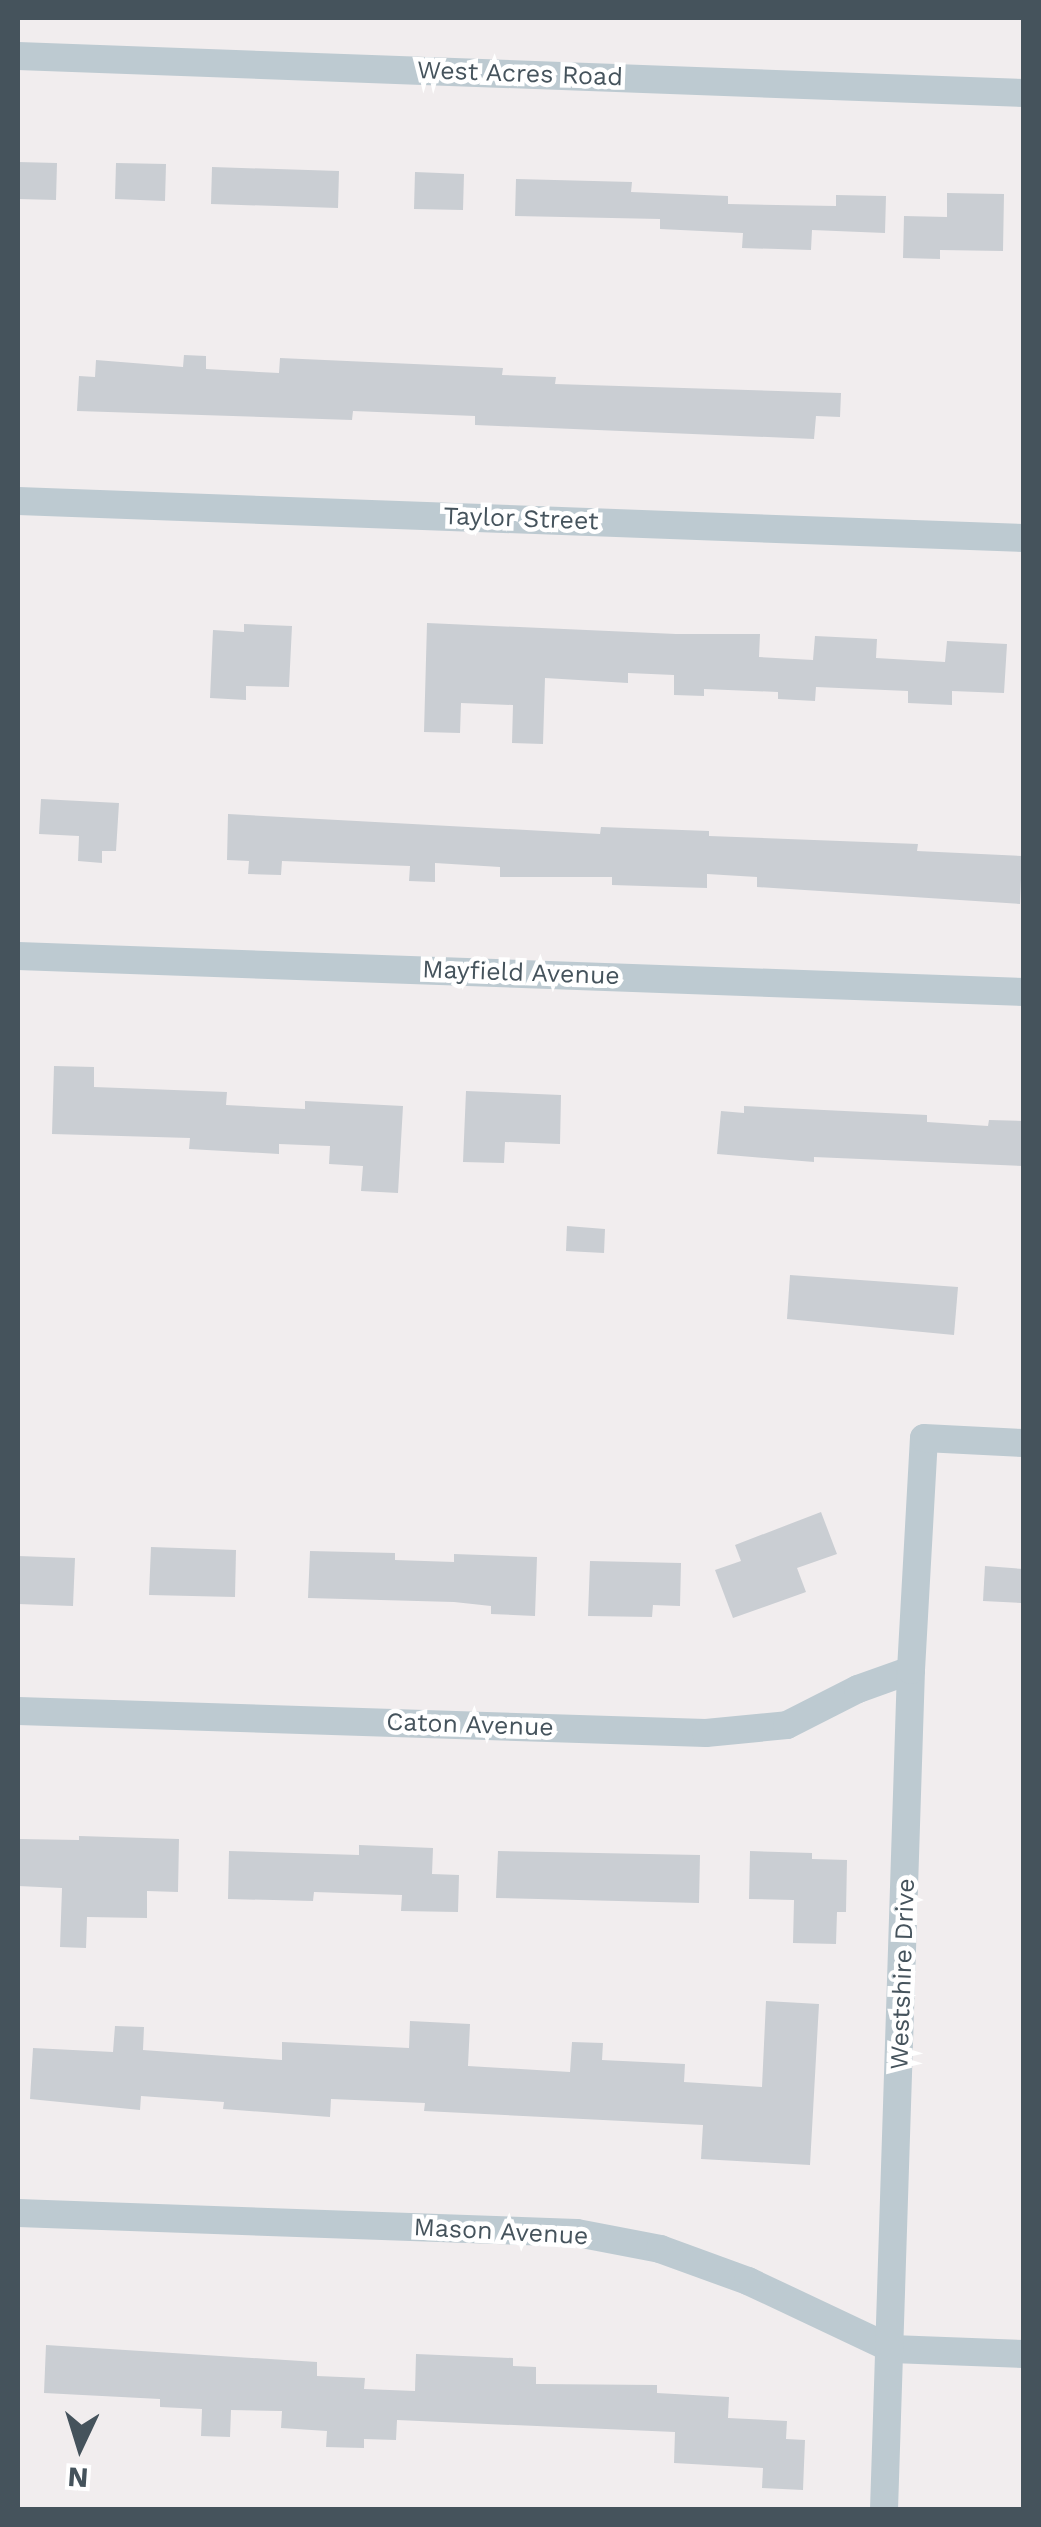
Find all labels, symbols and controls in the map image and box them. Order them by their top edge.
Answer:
street label: West Acres Road [416,55,624,93]
street label: Taylor Street [443,501,599,537]
street label: Mayfield Avenue [421,955,621,991]
street label: Caton Avenue [385,1707,555,1743]
street label: Westshire Drive [885,1878,921,2070]
street label: Mason Avenue [412,2212,590,2252]
north arrow [30,2397,130,2497]
text: N [66,2460,89,2495]

